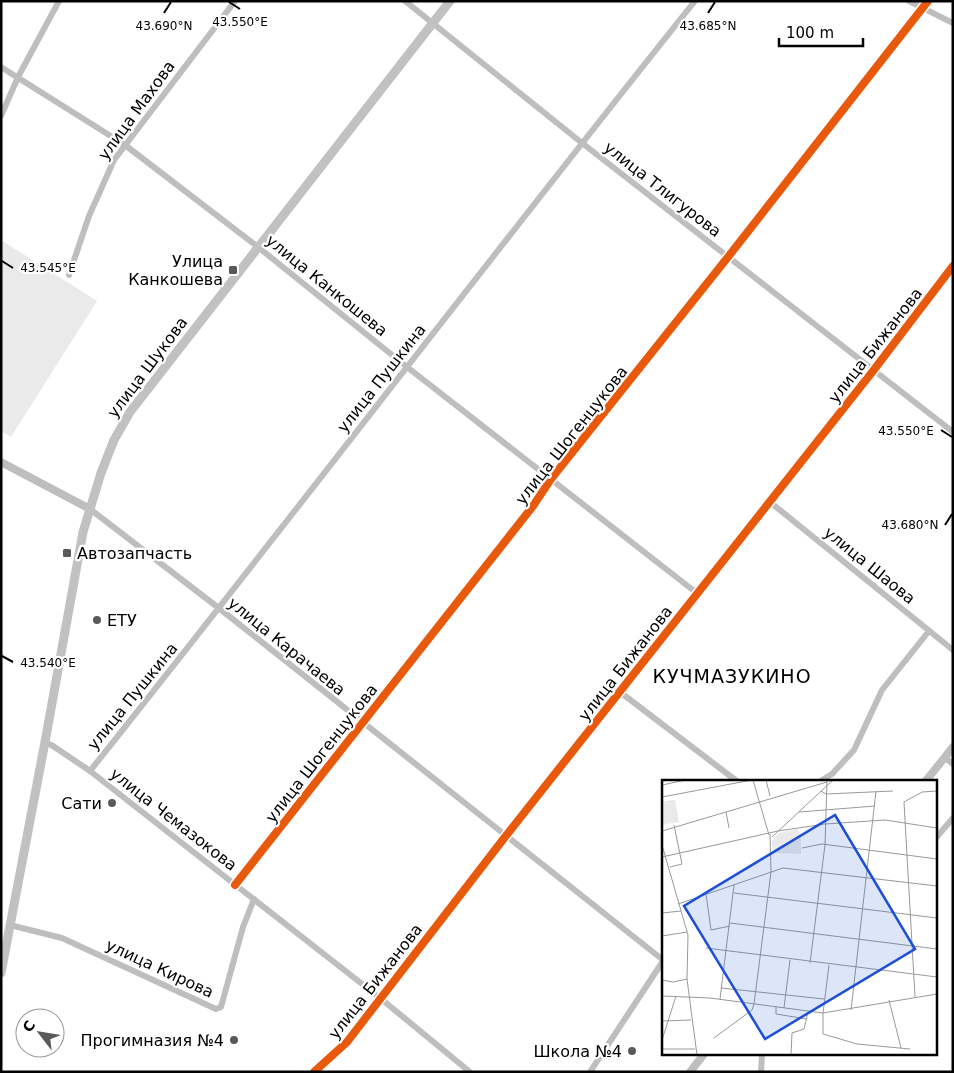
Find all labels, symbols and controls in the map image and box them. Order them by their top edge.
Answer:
text: 43.550°E [212,15,268,29]
scale bar [779,15,863,47]
text: 43.690°N [136,19,192,33]
text: 43.685°N [680,19,736,33]
text: 100 m [786,24,834,42]
street label: улица Махова [94,57,179,164]
street label: улица Тлигурова [600,138,725,241]
street label: улица Канкошева [262,231,391,340]
place label: Улица Канкошева [128,252,223,289]
text: 43.545°E [20,261,76,275]
marker: Улица Канкошева [227,264,239,276]
street label: улица Бижанова [825,284,926,407]
street label: улица Шукова [103,313,191,421]
street label: улица Пушкина [333,320,430,436]
street label: улица Шогенцукова [511,362,631,508]
text: 43.550°E [878,424,934,438]
text: 43.680°N [882,518,938,532]
street label: улица Шаова [820,523,919,608]
place label: Автозапчасть [77,544,192,563]
marker: Автозапчасть [61,547,73,559]
street label: улица Карачаева [224,593,349,700]
street label: улица Бижанова [575,602,676,725]
place label: ЕТУ [107,611,137,630]
marker: ЕТУ [91,614,103,626]
street label: улица Пушкина [83,639,181,754]
text: 43.540°E [20,656,76,670]
district label: КУЧМАЗУКИНО [652,665,812,687]
street label: улица Шогенцукова [261,680,381,826]
street label: улица Чемазокова [107,764,241,875]
inset map [662,780,936,1056]
place label: Сати [61,794,102,813]
marker: Сати [106,797,118,809]
street label: улица Бижанова [325,920,426,1043]
street label: улица Кирова [103,935,217,1002]
north arrow [15,1008,65,1058]
text: С [19,1018,38,1035]
place label: Прогимназия №4 [80,1031,224,1050]
marker: Прогимназия №4 [228,1034,240,1046]
place label: Школа №4 [534,1042,622,1061]
marker: Школа №4 [626,1045,638,1057]

